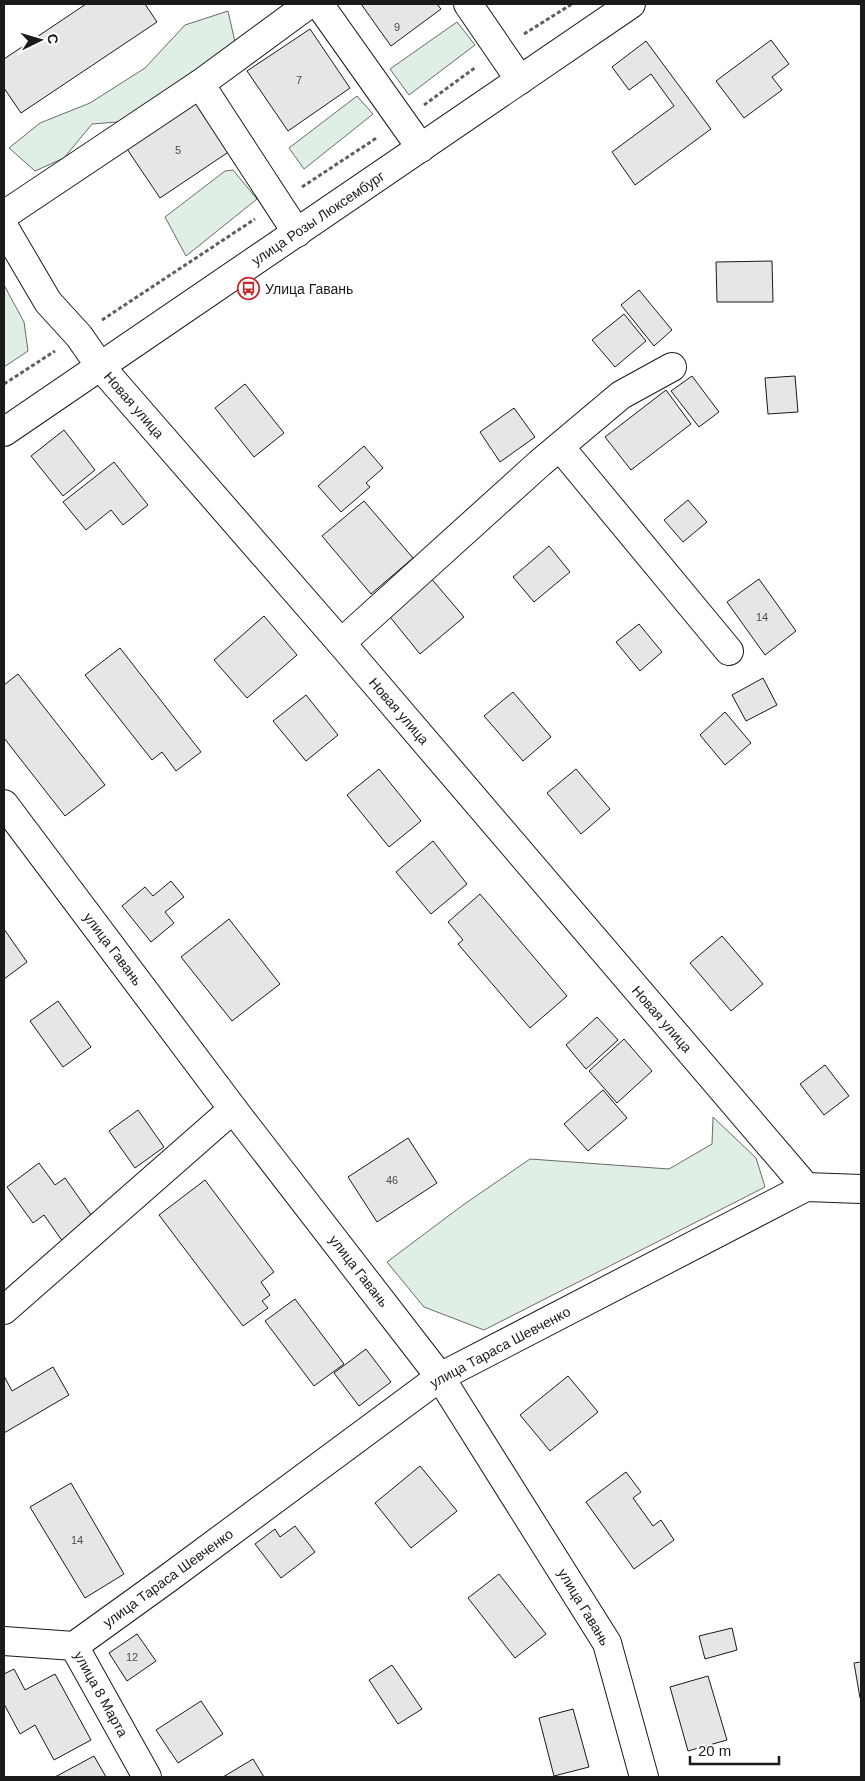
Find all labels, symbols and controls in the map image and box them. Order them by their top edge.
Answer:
north arrow [15,15,65,65]
house number: 9 [394,21,400,33]
text: С [45,33,61,45]
house number: 7 [296,74,302,86]
house number: 5 [175,144,181,156]
street label: улица Розы Люксембург [249,168,387,268]
bus stop icon: Улица Гавань [237,277,261,301]
place label: Улица Гавань [265,281,353,297]
street label: Новая улица [101,368,167,442]
house number: 14 [756,611,768,623]
street label: Новая улица [366,674,432,748]
street label: улица Гавань [80,909,146,989]
street label: Новая улица [629,982,695,1056]
house number: 46 [386,1174,398,1186]
street label: улица Гавань [326,1232,392,1310]
street label: улица Тараса Шевченко [427,1303,573,1391]
street label: улица Тараса Шевченко [100,1525,236,1631]
house number: 14 [71,1534,83,1546]
street label: улица Гавань [555,1566,613,1648]
street label: улица 8 Марта [71,1648,131,1740]
house number: 12 [126,1651,138,1663]
scale bar [690,1734,779,1766]
text: 20 m [698,1742,731,1759]

